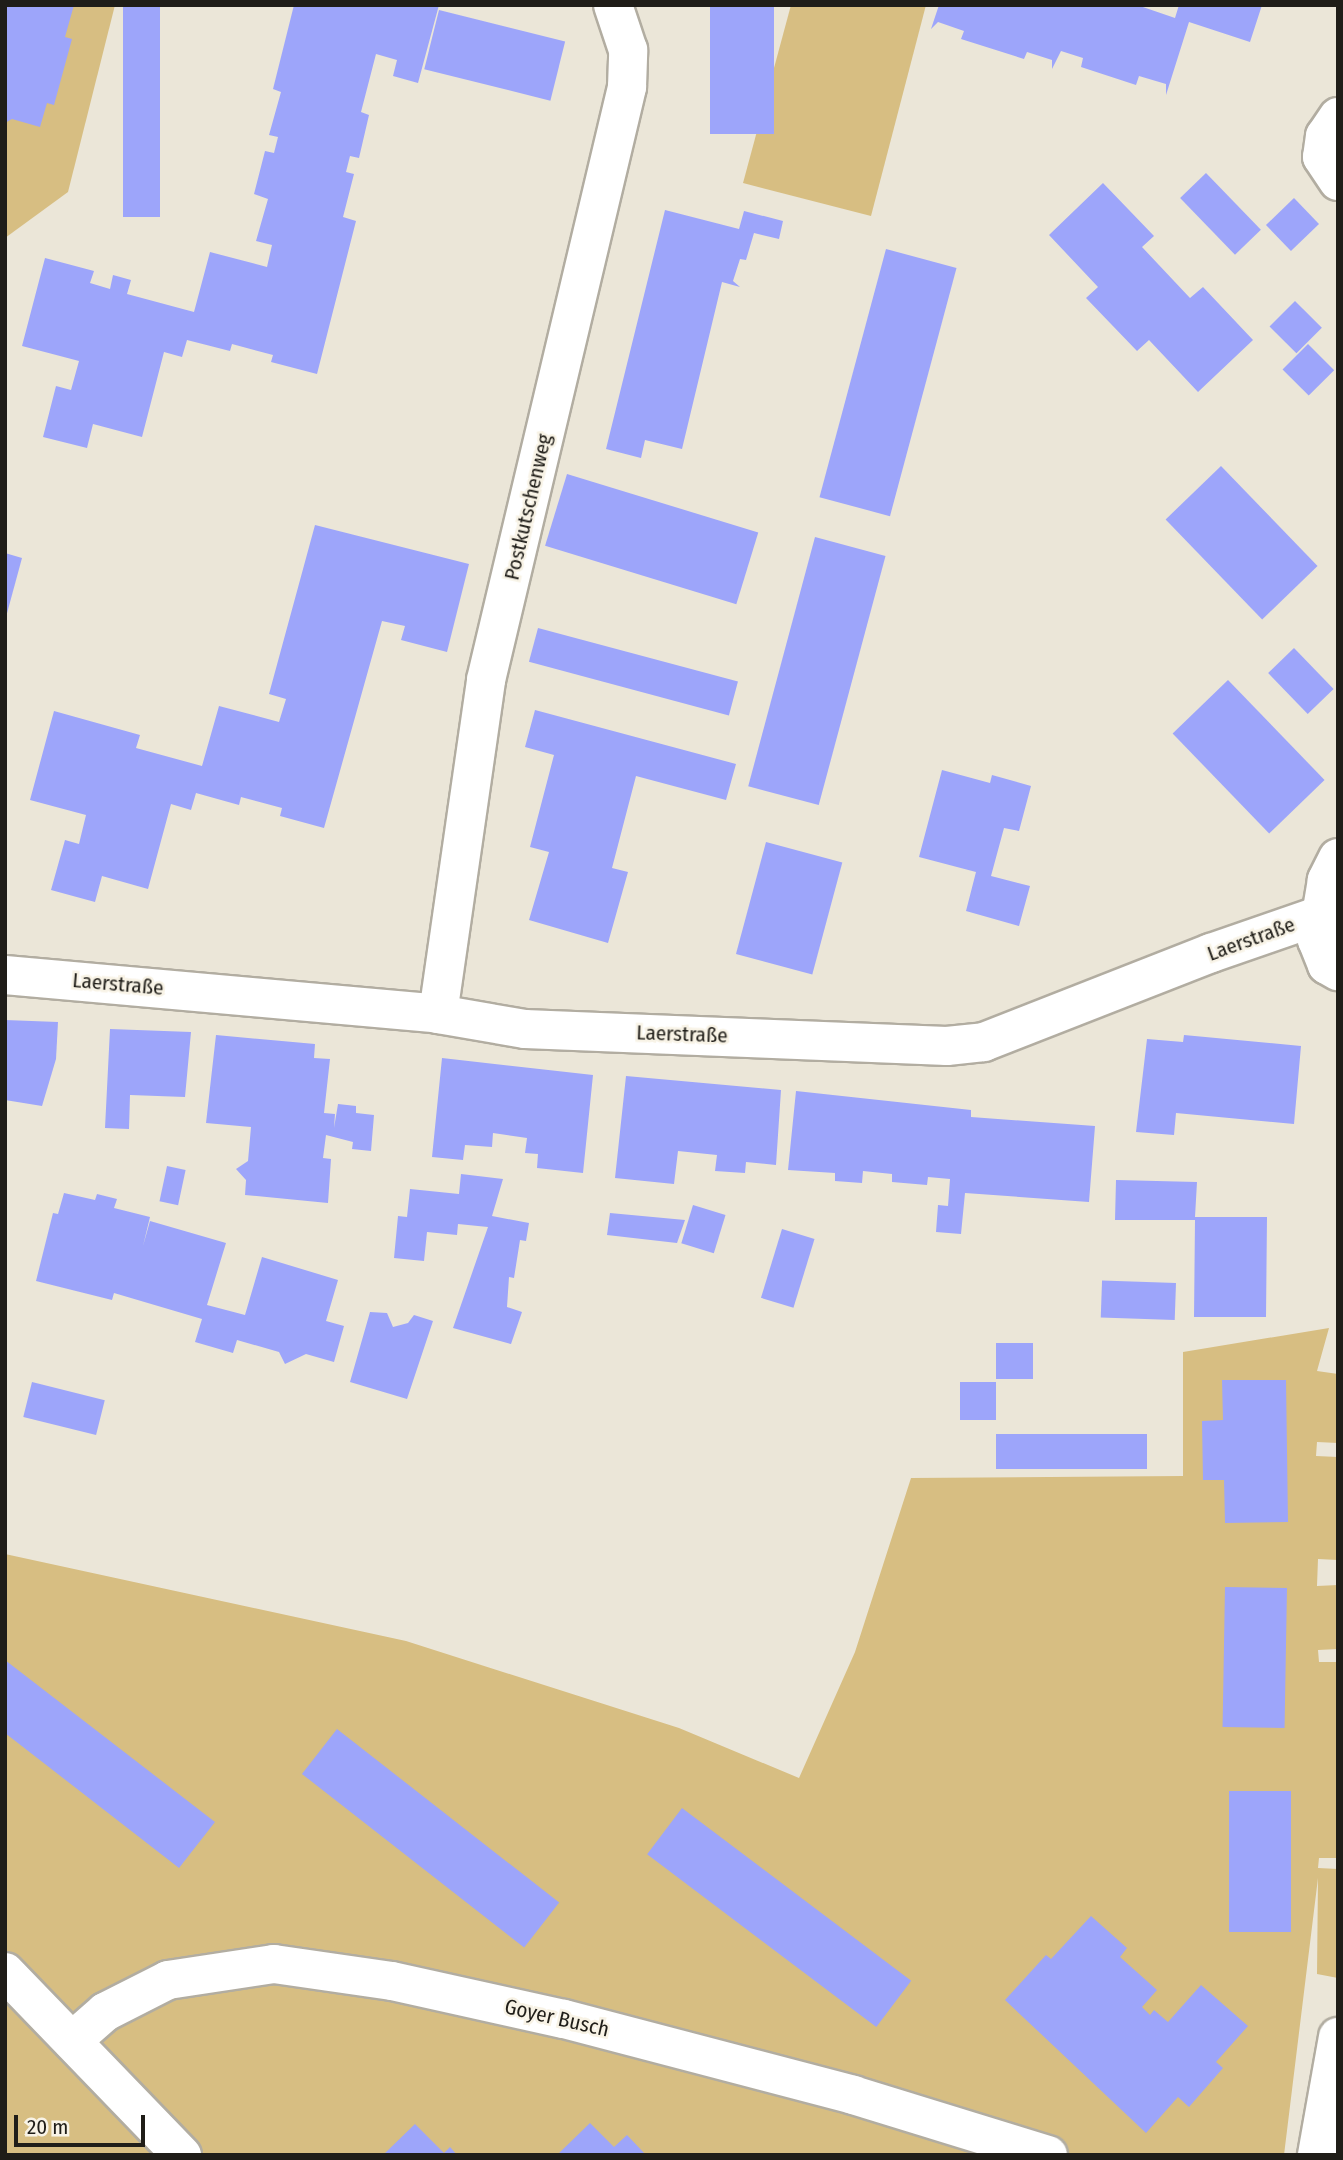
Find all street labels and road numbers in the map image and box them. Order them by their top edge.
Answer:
street label: Postkutschenweg [499,431,557,583]
street label: Laerstraße [1204,912,1298,966]
street label: Laerstraße [71,967,165,1001]
street label: Laerstraße [636,1020,728,1048]
street label: Goyer Busch [502,1994,612,2042]

